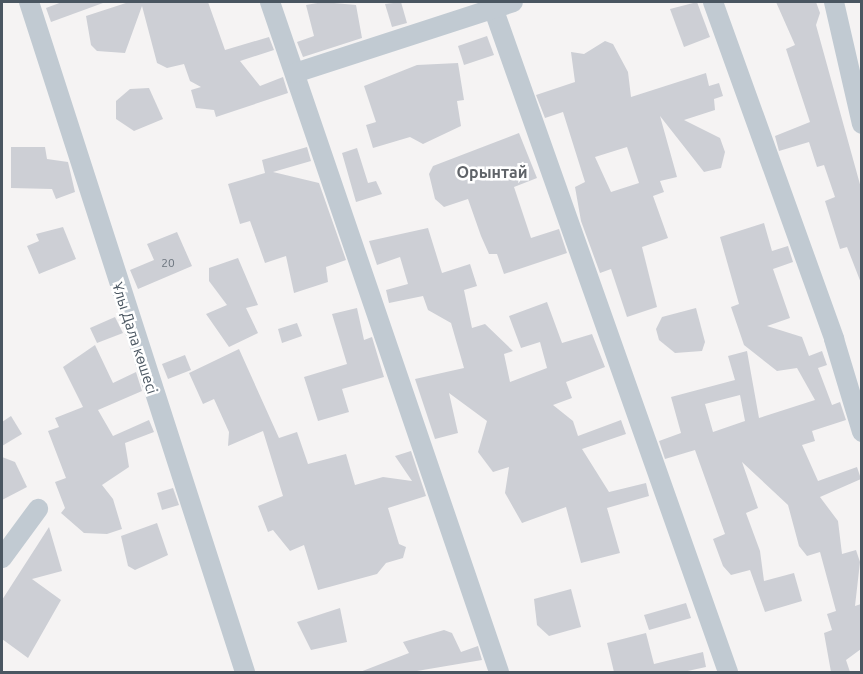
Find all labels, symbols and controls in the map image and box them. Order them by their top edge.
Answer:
district label: Орынтай [456,162,528,182]
house number: 20 [161,256,175,270]
street label: Ұлы Дала көшесі [108,280,162,396]

